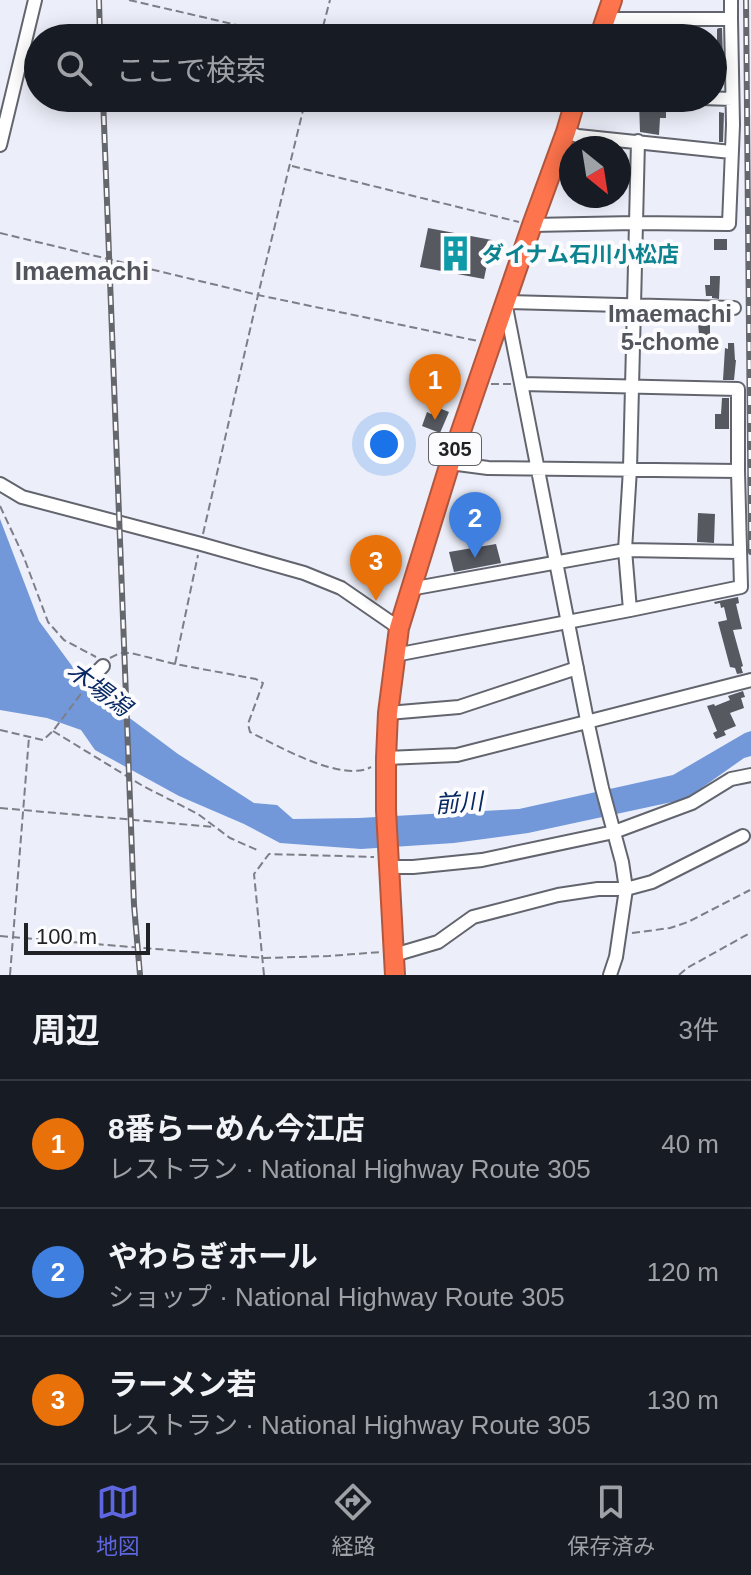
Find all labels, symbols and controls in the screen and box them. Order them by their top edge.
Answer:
search box [24,24,727,112]
icon: search [52,46,96,90]
text: ここで検索 [116,54,266,87]
north arrow [559,136,631,208]
building icon: ダイナム石川小松店 [437,235,475,273]
place label: ダイナム石川小松店 [482,242,679,267]
district label: Imaemachi [15,256,149,286]
district label: Imaemachi 5-chome [608,300,732,355]
pin: 1 [409,354,461,420]
your location [364,424,404,464]
road number: 305 [429,433,481,465]
pin: 2 [449,492,501,558]
pin: 3 [350,535,402,601]
water label: 木場潟 [62,656,139,723]
water label: 前川 [434,787,487,818]
scale bar [24,919,150,955]
text: 100 m [36,924,97,949]
text: 周辺 [32,1011,100,1049]
text: 3件 [679,1015,719,1045]
text: 8番らーめん今江店 [108,1112,365,1145]
text: 1 [51,1129,65,1159]
text: 40 m [661,1129,719,1159]
text: レストラン · National Highway Route 305 [108,1154,591,1184]
text: やわらぎホール [108,1240,318,1273]
text: 2 [51,1257,65,1287]
text: 120 m [647,1257,719,1287]
text: ショップ · National Highway Route 305 [108,1282,565,1312]
text: ラーメン若 [108,1368,257,1401]
text: 3 [51,1385,65,1415]
text: 130 m [647,1385,719,1415]
text: レストラン · National Highway Route 305 [108,1410,591,1440]
tab: 地図 [96,1480,140,1560]
tab: 経路 [331,1480,375,1560]
tab: 保存済み [567,1480,655,1560]

